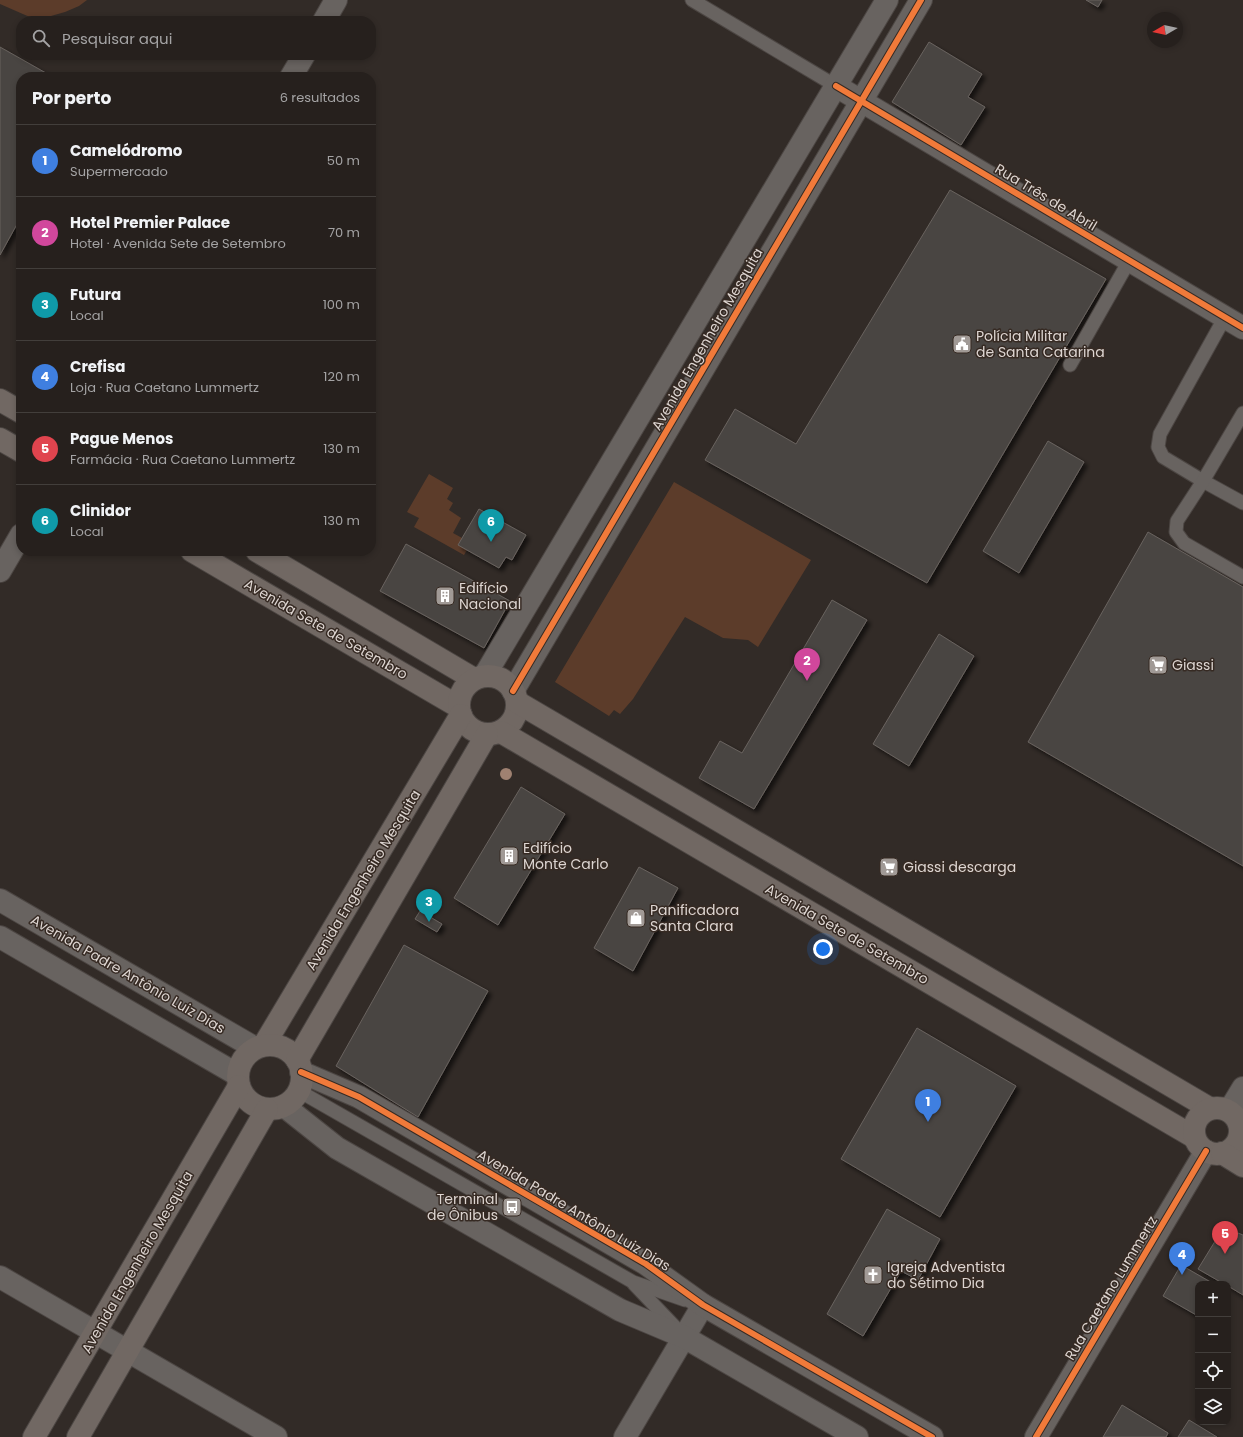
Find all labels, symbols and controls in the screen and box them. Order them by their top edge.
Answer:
north arrow [1147,12,1183,48]
search box [16,16,376,60]
icon: search [30,27,52,49]
text: Pesquisar aqui [62,28,172,49]
text: Por perto [32,86,111,110]
text: 6 resultados [280,88,360,107]
text: Camelódromo [70,140,182,161]
text: 1 [43,151,47,170]
text: 50 m [327,151,360,170]
street label: Rua Três de Abril [991,159,1101,235]
text: Supermercado [70,162,168,181]
text: Hotel Premier Palace [70,212,230,233]
text: 2 [41,223,49,242]
text: 70 m [328,223,360,242]
text: Hotel · Avenida Sete de Setembro [70,234,286,253]
street label: Avenida Engenheiro Mesquita [646,244,768,434]
text: Futura [70,284,121,305]
text: 3 [41,295,49,314]
text: 100 m [323,295,360,314]
text: Local [70,306,104,325]
place label: Polícia Militar de Santa Catarina [976,326,1105,362]
public building icon: Polícia Militar de Santa Catarina [951,333,973,355]
text: Crefisa [70,356,125,377]
text: 4 [41,367,49,386]
text: 120 m [323,367,360,386]
text: Loja · Rua Caetano Lummertz [70,378,259,397]
text: Pague Menos [70,428,173,449]
text: 5 [41,439,49,458]
text: 130 m [323,439,360,458]
text: Farmácia · Rua Caetano Lummertz [70,450,295,469]
text: Clinidor [70,500,131,521]
pin: 6 [478,509,504,542]
text: 6 [41,511,49,530]
text: 130 m [323,511,360,530]
text: Local [70,522,104,541]
street label: Avenida Sete de Setembro [240,574,412,684]
place label: Edifício Nacional [459,578,521,614]
building icon: Edifício Nacional [434,585,456,607]
pin: 2 [794,648,820,681]
supermarket icon: Giassi [1147,654,1169,676]
place label: Giassi [1172,655,1214,675]
street label: Avenida Engenheiro Mesquita [301,786,425,974]
place label: Edifício Monte Carlo [523,838,608,874]
building icon: Edifício Monte Carlo [498,845,520,867]
supermarket icon: Giassi descarga [878,856,900,878]
place label: Giassi descarga [903,857,1016,877]
street label: Avenida Sete de Setembro [761,879,933,989]
pin: 3 [416,889,442,922]
place label: Panificadora Santa Clara [650,900,739,936]
shop icon: Panificadora Santa Clara [625,907,647,929]
street label: Avenida Padre Antônio Luiz Dias [27,910,229,1038]
your location [813,939,833,959]
pin: 1 [915,1089,941,1122]
street label: Avenida Padre Antônio Luiz Dias [474,1144,674,1276]
street label: Avenida Engenheiro Mesquita [76,1167,198,1357]
place label: Terminal de Ônibus [427,1189,498,1225]
bus stop icon: Terminal de Ônibus [501,1196,523,1218]
street label: Rua Caetano Lummertz [1060,1212,1162,1364]
pin: 5 [1212,1221,1238,1254]
pin: 4 [1169,1242,1195,1275]
place label: Igreja Adventista do Sétimo Dia [887,1257,1005,1293]
church icon: Igreja Adventista do Sétimo Dia [862,1264,884,1286]
map controls [1195,1281,1231,1425]
button: + [1195,1281,1231,1317]
button: − [1195,1317,1231,1353]
button: locate [1195,1353,1231,1389]
button: layers [1195,1389,1231,1425]

